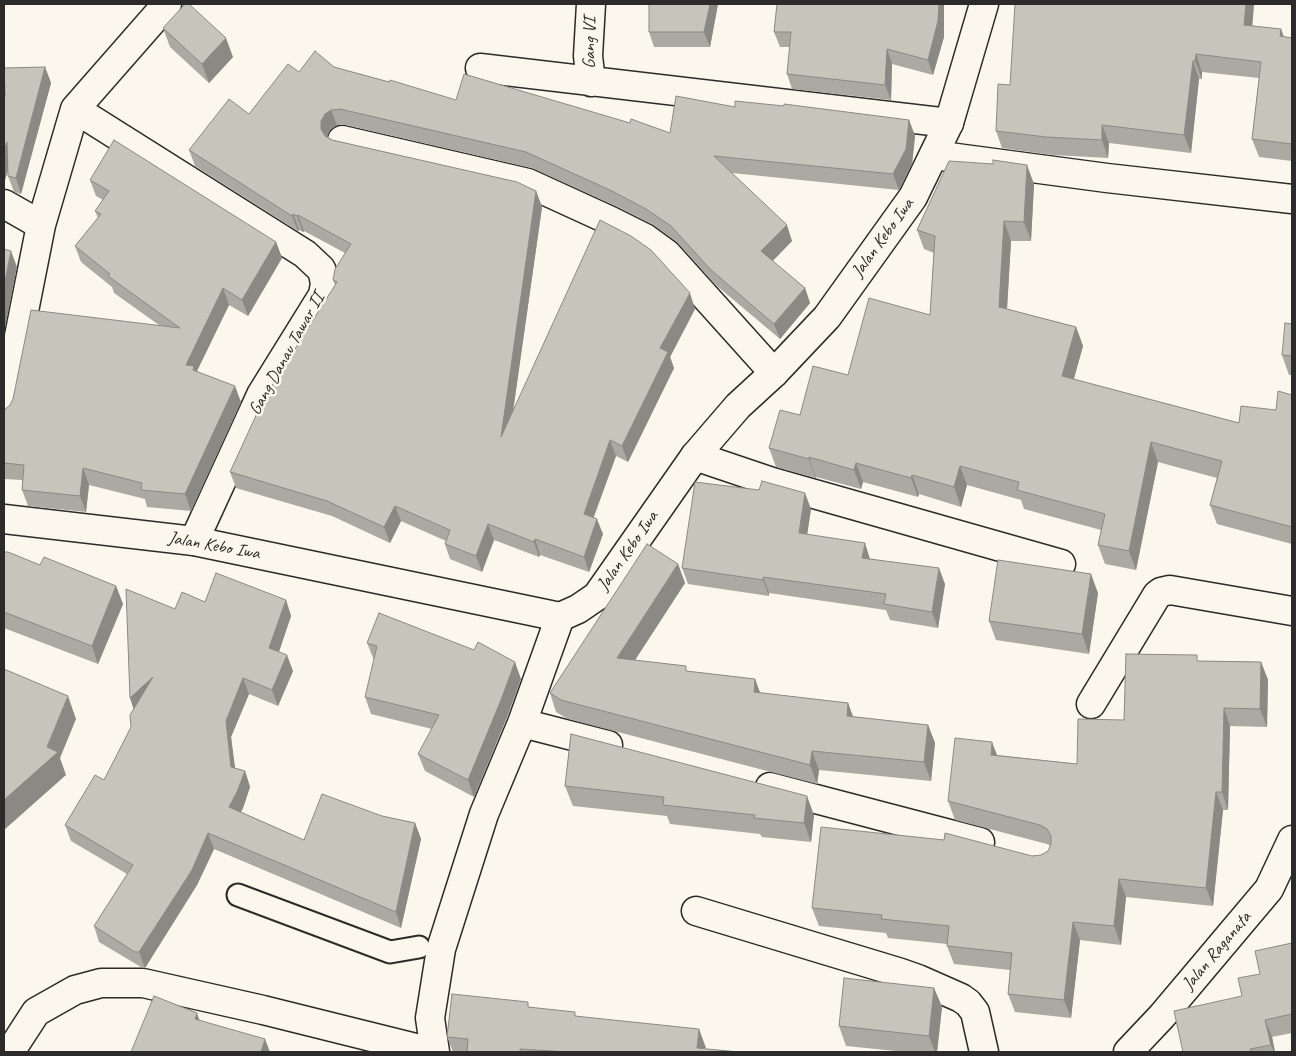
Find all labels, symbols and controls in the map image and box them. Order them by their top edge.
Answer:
street label: Gang VI [579,17,601,69]
street label: Jalan Kebo Iwa [847,194,919,282]
street label: Gang Danau Tawar II [244,289,330,419]
street label: Jalan Kebo Iwa [593,507,663,595]
street label: Jalan Kebo Iwa [167,527,261,565]
street label: Jalan Raganata [1178,907,1256,995]

